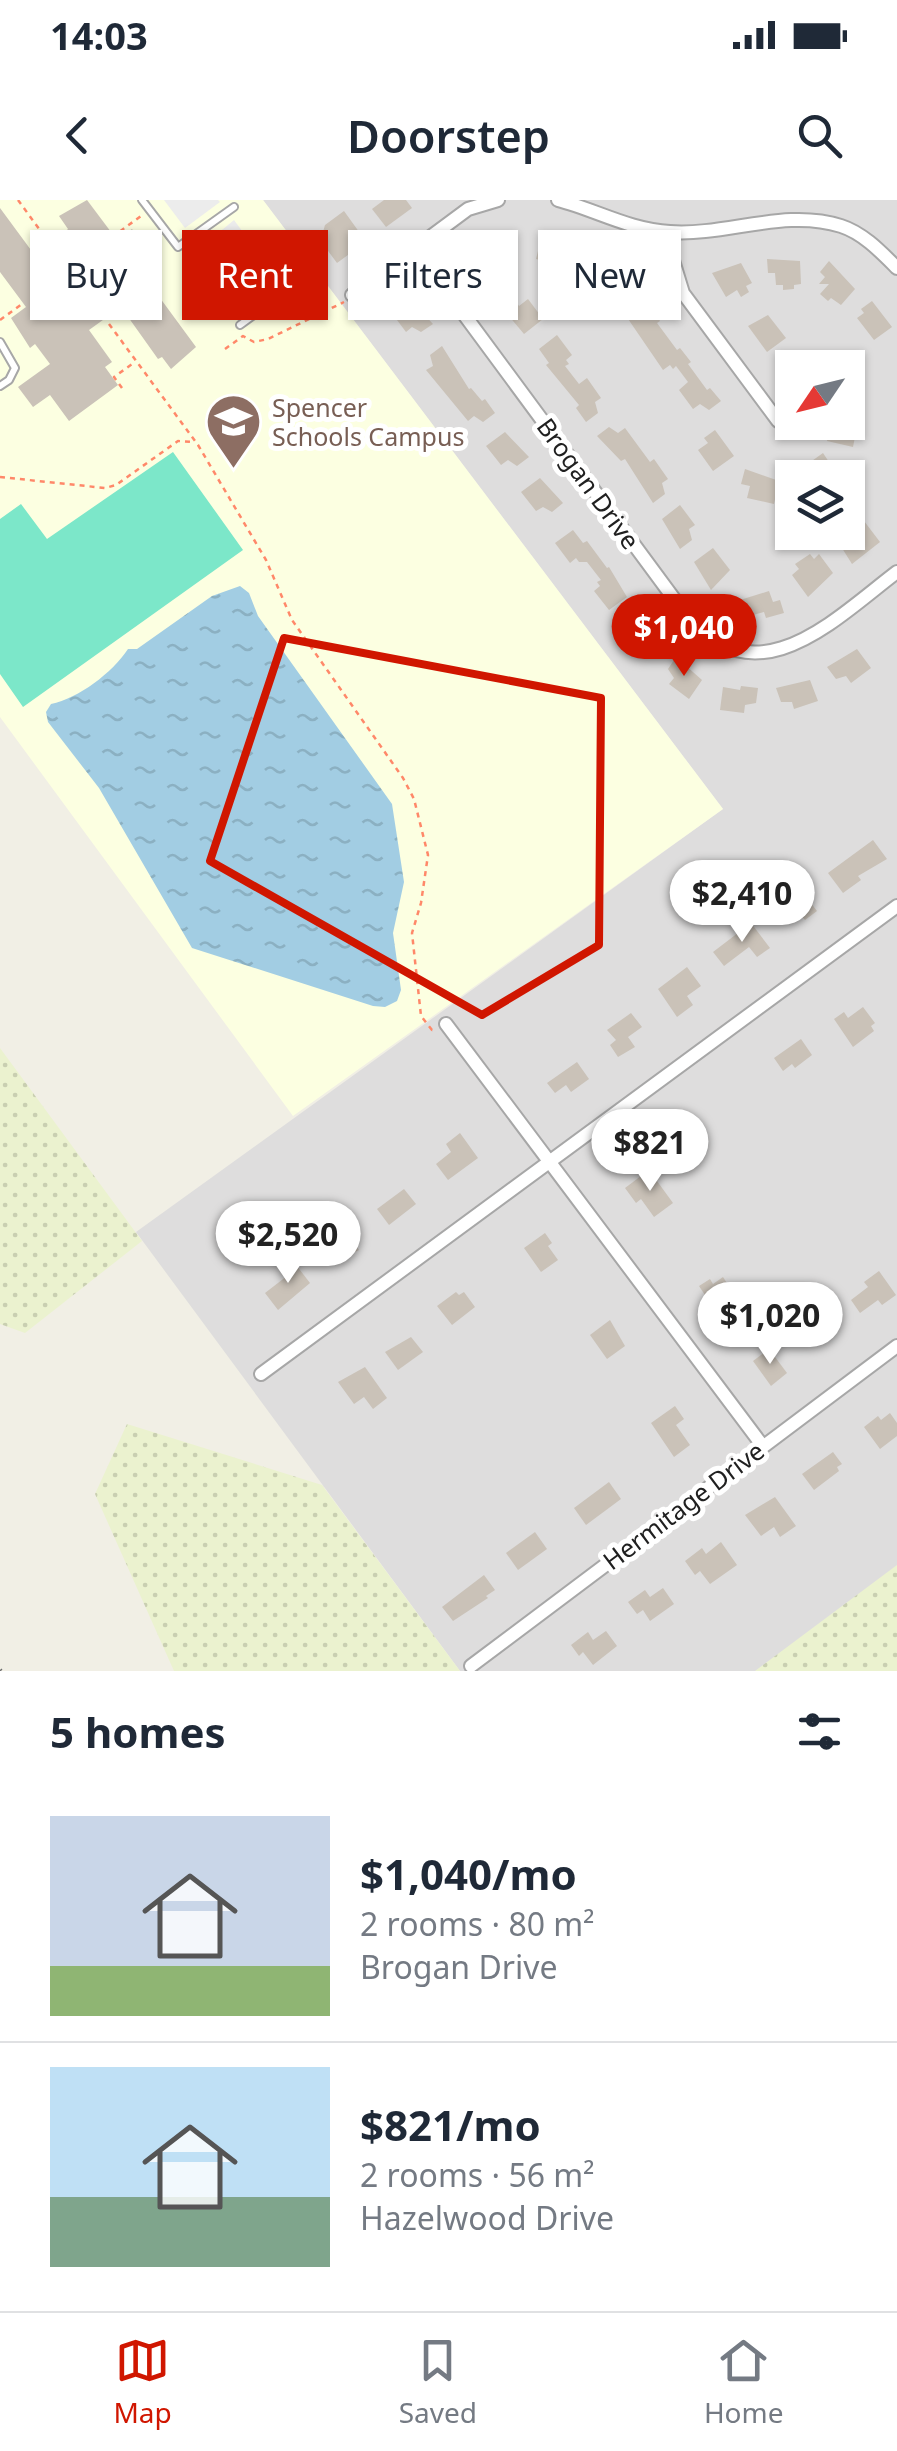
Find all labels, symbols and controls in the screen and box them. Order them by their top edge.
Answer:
text: 14:03 [50,9,148,61]
text: Doorstep [347,105,550,166]
icon: back [50,108,105,163]
icon: search [792,108,847,163]
chip: Buy [30,230,162,320]
chip: Rent [182,230,328,320]
chip: Filters [348,230,518,320]
chip: New [538,230,681,320]
north arrow [775,350,865,440]
map controls [775,350,865,550]
place label: Spencer Schools Campus [272,390,464,453]
school or university icon: Spencer Schools Campus [203,391,263,470]
street label: Brogan Drive [530,411,648,555]
button: layers [775,460,865,550]
pin: $1,040 [603,594,765,679]
text: $1,040 [634,605,734,648]
pin: $2,410 [661,860,823,945]
text: $2,410 [692,871,792,914]
pin: $821 [591,1109,709,1194]
text: $821 [613,1120,687,1163]
pin: $2,520 [207,1201,369,1286]
text: $2,520 [238,1212,338,1255]
pin: $1,020 [689,1282,851,1367]
text: $1,020 [720,1293,820,1336]
street label: Hermitage Drive [595,1433,771,1577]
text: 5 homes [50,1703,226,1760]
icon: filters [792,1704,847,1759]
text: $1,040/mo [360,1845,577,1902]
icon: home [130,1856,250,1976]
text: 2 rooms · 80 m² [360,1902,594,1945]
text: Brogan Drive [360,1945,558,1988]
text: $821/mo [360,2096,541,2153]
icon: home [130,2107,250,2227]
text: 2 rooms · 56 m² [360,2153,594,2196]
text: Hazelwood Drive [360,2196,614,2239]
tab: Map [113,2333,172,2431]
tab: Saved [399,2333,477,2431]
tab: Home [704,2333,784,2431]

